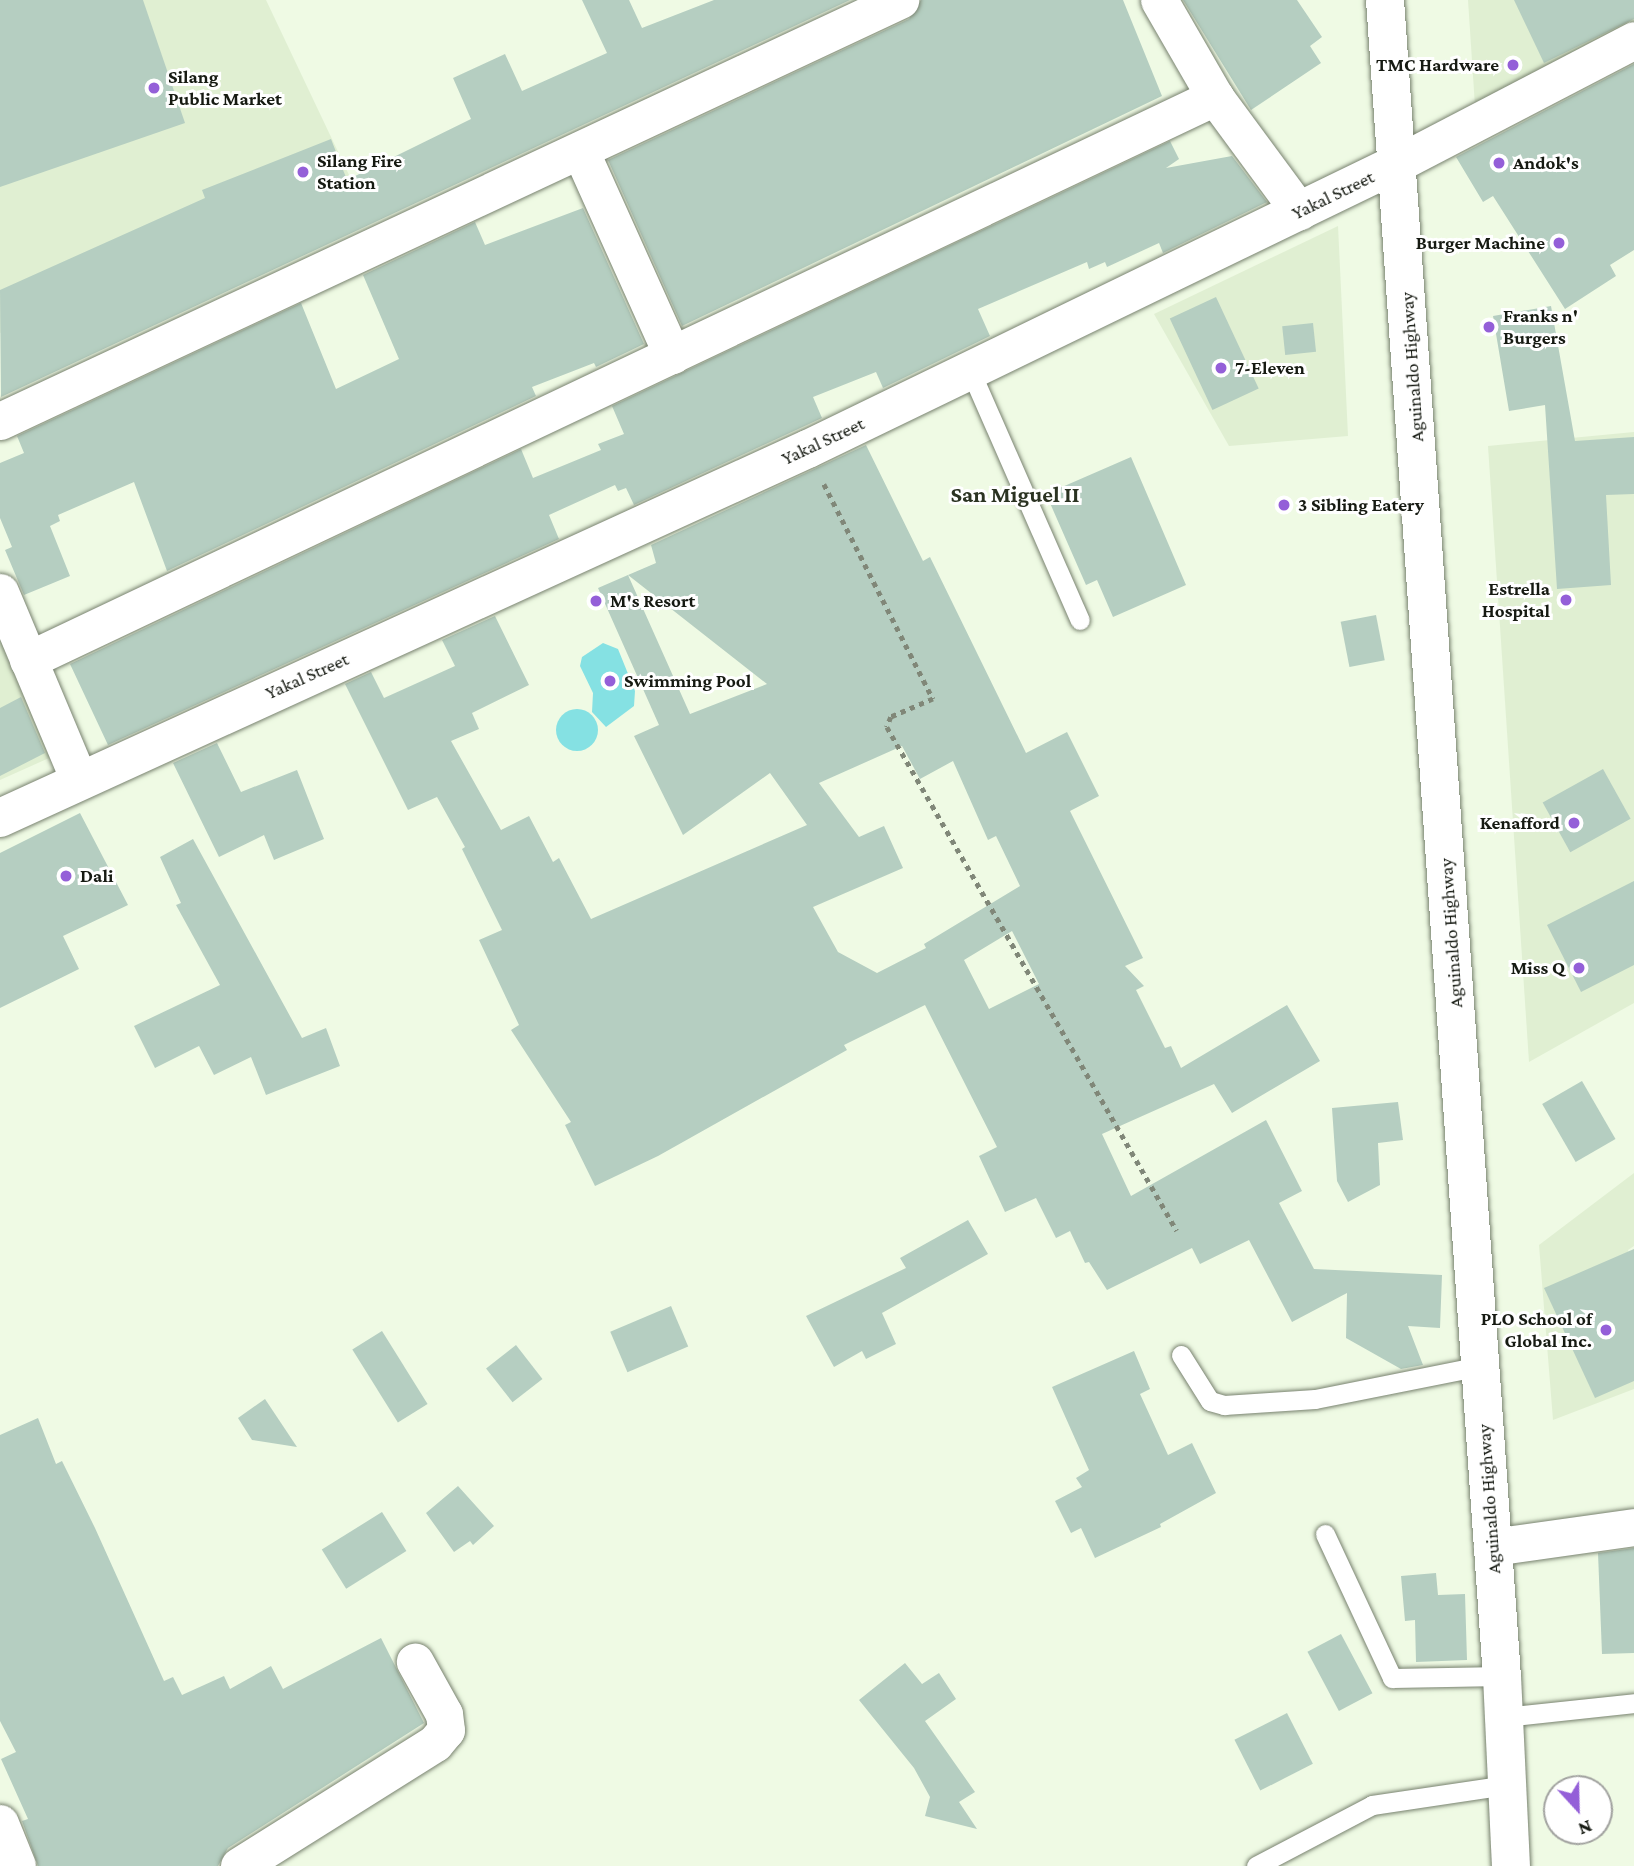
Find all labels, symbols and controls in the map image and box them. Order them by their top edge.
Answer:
place label: TMC Hardware [1376,54,1499,76]
marker: TMC Hardware [1505,57,1521,73]
place label: Silang Public Market [168,66,282,110]
marker: Silang Public Market [146,80,162,96]
place label: Silang Fire Station [317,150,402,194]
place label: Andok's [1513,152,1579,174]
marker: Andok's [1491,155,1507,171]
marker: Silang Fire Station [295,164,311,180]
street label: Yakal Street [1288,165,1378,225]
place label: Burger Machine [1416,232,1545,254]
marker: Burger Machine [1551,235,1567,251]
street label: Aguinaldo Highway [1395,291,1429,443]
place label: Franks n' Burgers [1503,305,1578,349]
marker: Franks n' Burgers [1481,319,1497,335]
place label: 7-Eleven [1235,357,1305,379]
marker: 7-Eleven [1213,360,1229,376]
street label: Yakal Street [778,412,868,470]
district label: San Miguel II [950,480,1080,508]
place label: 3 Sibling Eatery [1298,494,1424,516]
marker: 3 Sibling Eatery [1276,497,1292,513]
place label: Estrella Hospital [1482,578,1550,622]
place label: M's Resort [610,590,695,612]
marker: Estrella Hospital [1556,590,1576,610]
marker: M's Resort [588,593,604,609]
street label: Yakal Street [262,648,352,704]
place label: Swimming Pool [624,670,751,692]
marker: Swimming Pool [602,673,618,689]
place label: Kenafford [1480,812,1560,834]
marker: Kenafford [1566,815,1582,831]
street label: Aguinaldo Highway [1434,857,1468,1009]
place label: Dali [80,865,113,887]
marker: Dali [58,868,74,884]
place label: Miss Q [1511,957,1565,979]
marker: Miss Q [1571,960,1587,976]
place label: PLO School of Global Inc. [1481,1308,1592,1352]
marker: PLO School of Global Inc. [1598,1322,1614,1338]
street label: Aguinaldo Highway [1472,1423,1506,1575]
north arrow [1543,1775,1613,1845]
text: N [1575,1816,1595,1840]

